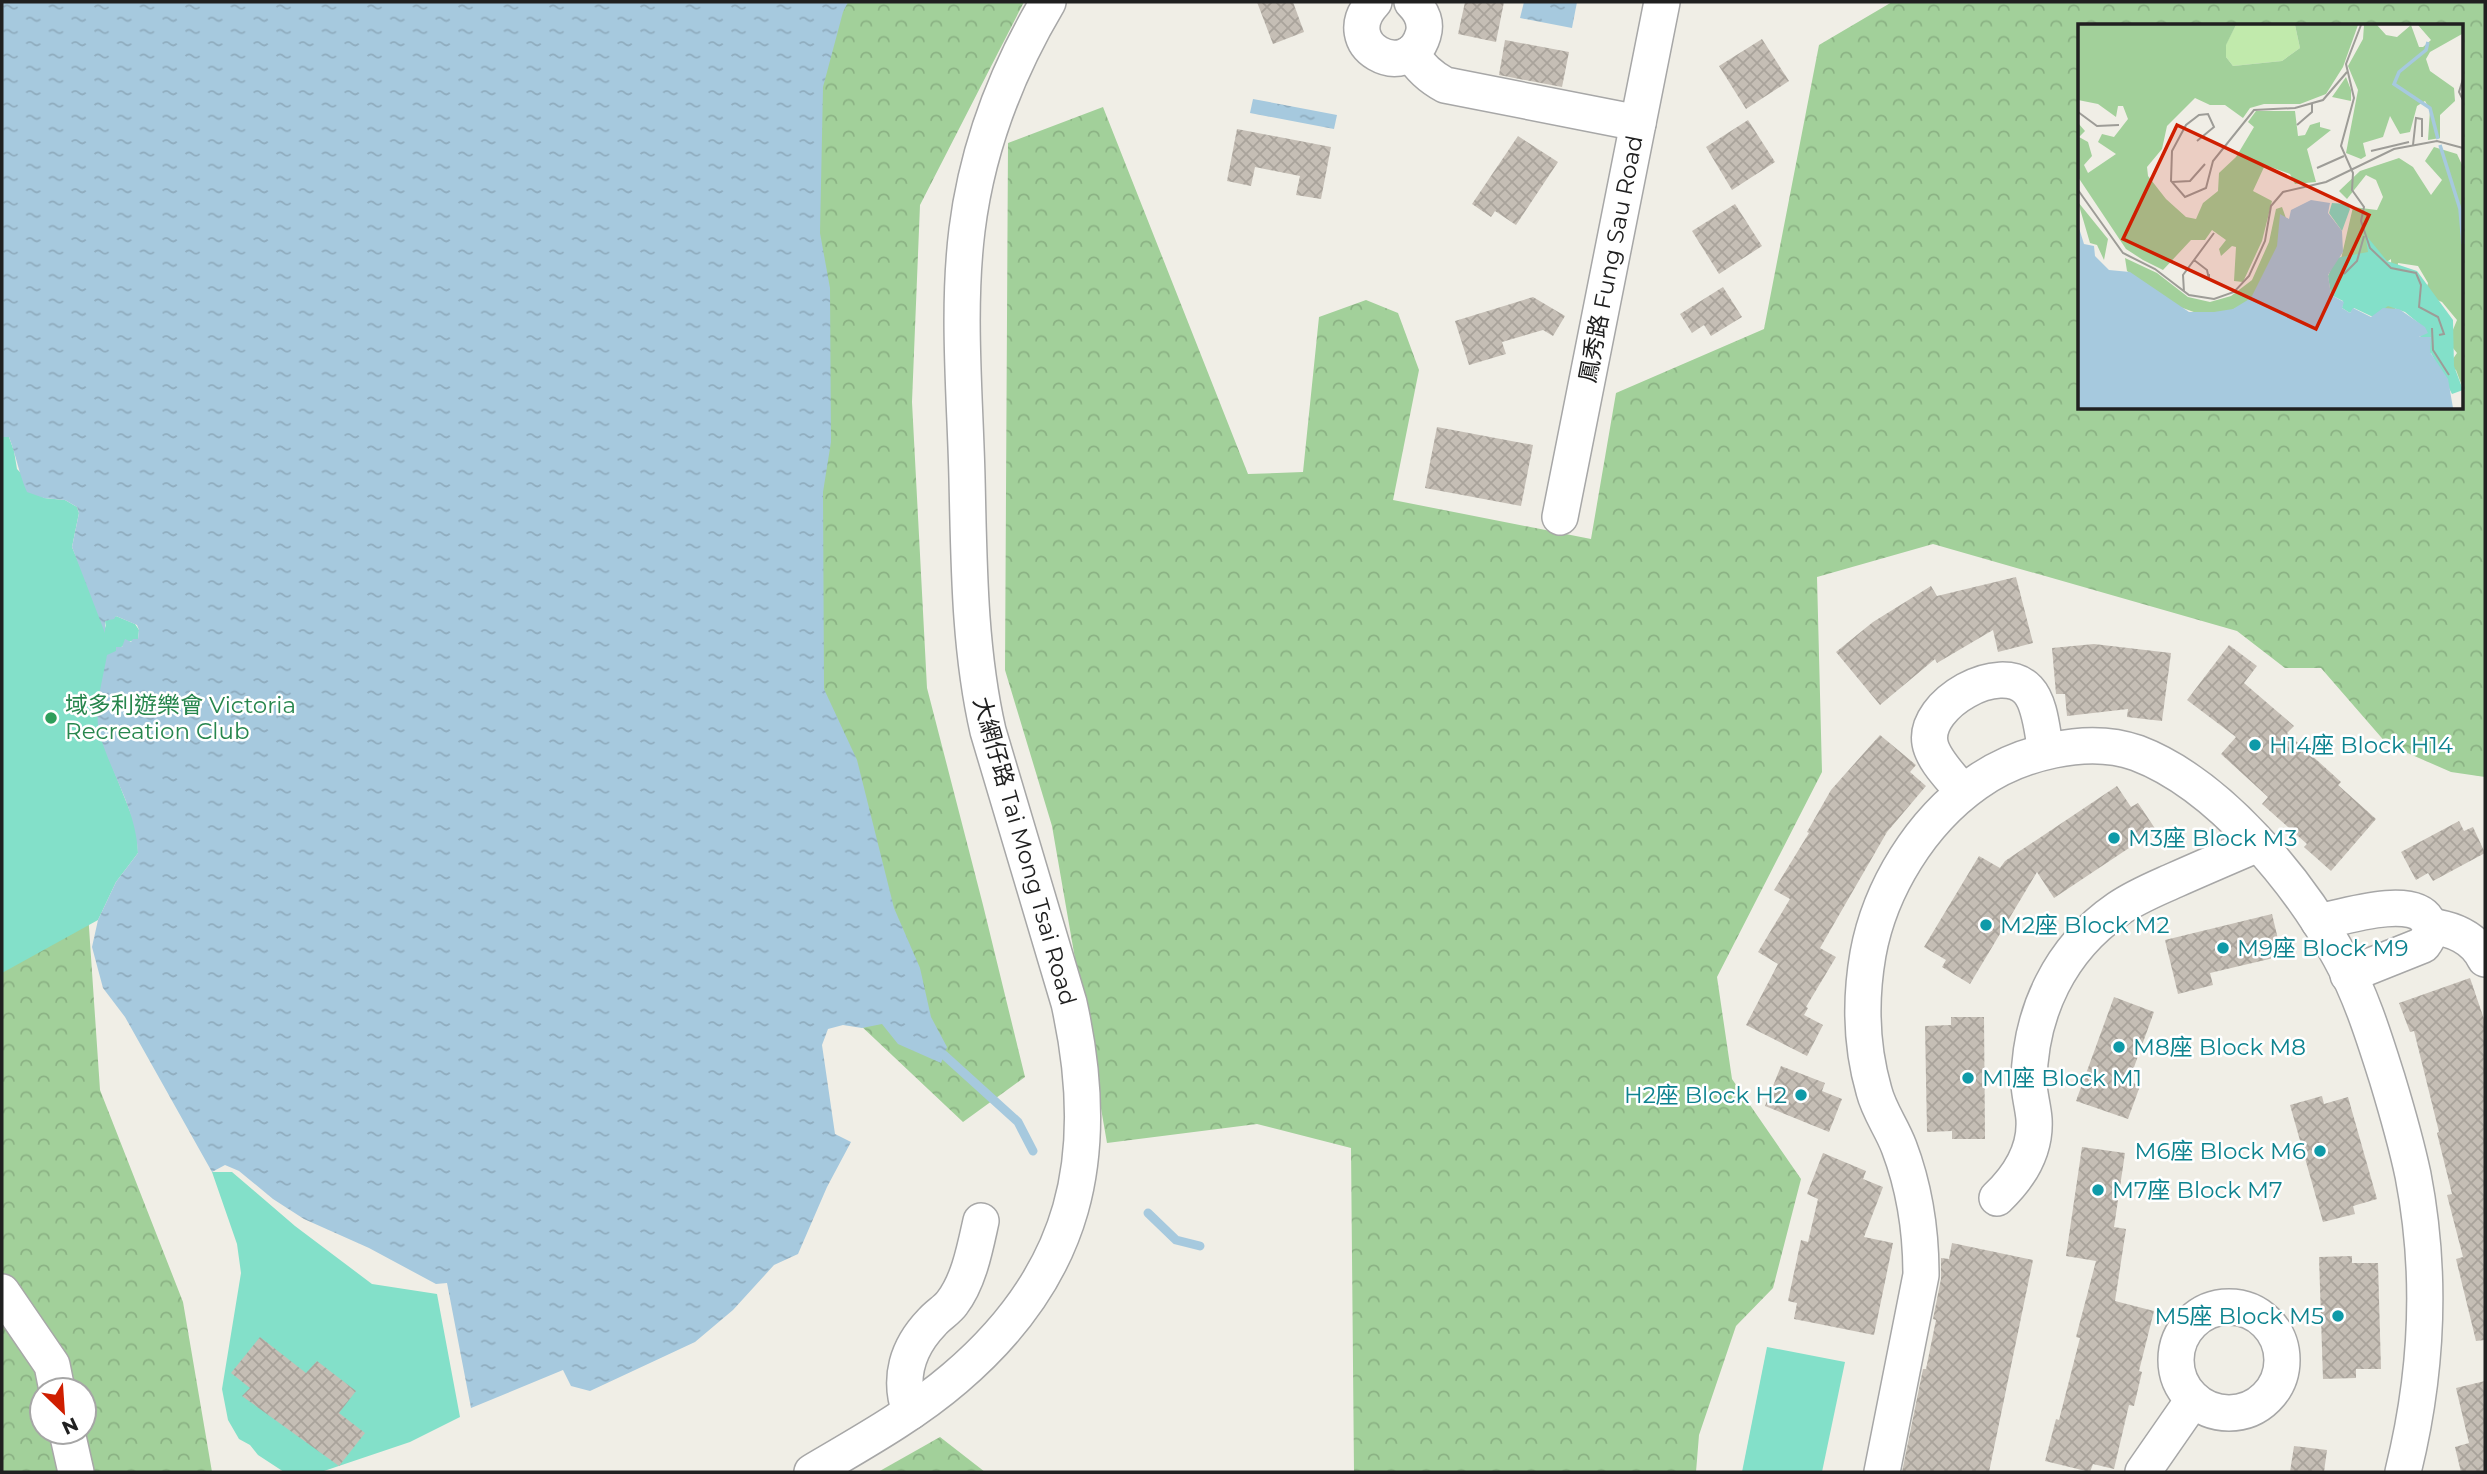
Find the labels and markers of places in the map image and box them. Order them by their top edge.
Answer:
place label: 域多利遊樂會 Victoria Recreation Club [65,691,296,745]
marker: 域多利遊樂會 Victoria Recreation Club [43,710,59,726]
place label: H14座 Block H14 [2269,731,2453,759]
marker: H14座 Block H14 [2247,737,2263,753]
place label: M3座 Block M3 [2128,824,2297,852]
marker: M3座 Block M3 [2106,830,2122,846]
place label: M2座 Block M2 [2000,911,2170,939]
marker: M2座 Block M2 [1978,917,1994,933]
place label: M9座 Block M9 [2237,934,2408,962]
marker: M9座 Block M9 [2215,940,2231,956]
place label: M8座 Block M8 [2133,1033,2306,1061]
marker: M8座 Block M8 [2111,1039,2127,1055]
place label: M1座 Block M1 [1982,1064,2142,1092]
marker: M1座 Block M1 [1960,1070,1976,1086]
place label: H2座 Block H2 [1624,1081,1787,1109]
marker: H2座 Block H2 [1793,1087,1809,1103]
place label: M6座 Block M6 [2135,1137,2306,1165]
marker: M6座 Block M6 [2312,1143,2328,1159]
place label: M7座 Block M7 [2112,1176,2283,1204]
marker: M7座 Block M7 [2090,1182,2106,1198]
place label: M5座 Block M5 [2155,1302,2324,1330]
marker: M5座 Block M5 [2330,1308,2346,1324]

